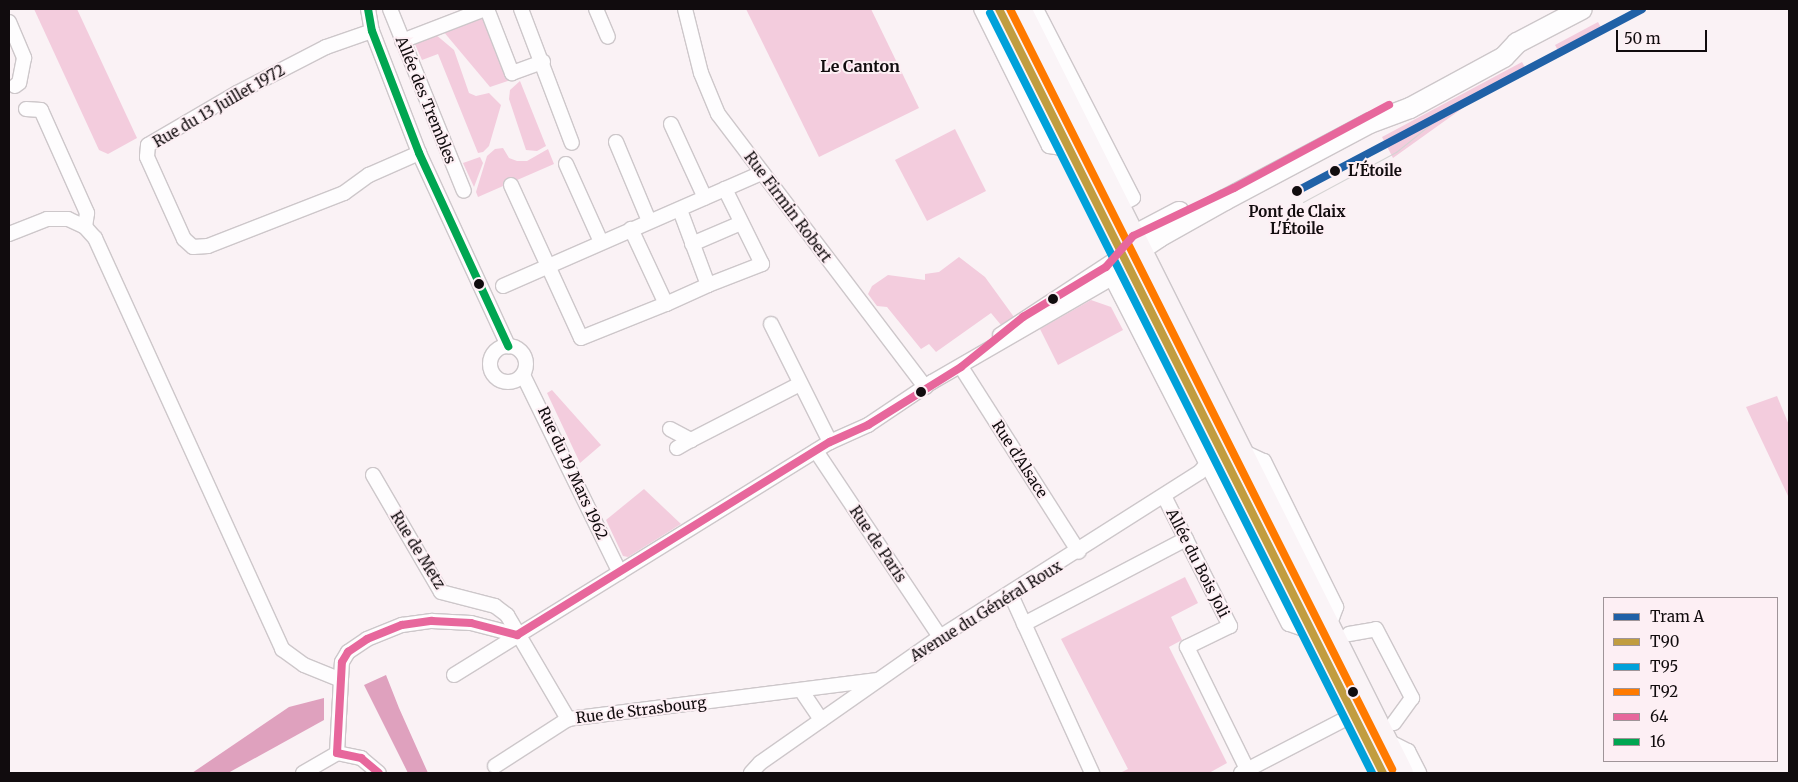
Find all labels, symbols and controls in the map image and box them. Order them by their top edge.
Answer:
scale bar [1618,20,1709,52]
text: 50 m [1624,29,1661,48]
street label: Allée des Trembles [392,34,460,166]
district label: Le Canton [820,56,900,76]
street label: Rue du 13 Juillet 1972 [150,61,288,151]
street label: Rue Firmin Robert [741,148,835,266]
marker: L'Étoile [1326,162,1344,180]
place label: L'Étoile [1348,162,1402,180]
marker: Pont de Claix L'Étoile [1288,182,1306,200]
place label: Pont de Claix L'Étoile [1249,202,1345,237]
unlabelled marker [474,279,484,289]
unlabelled marker [1048,294,1058,304]
unlabelled marker [916,387,926,397]
street label: Rue du 19 Mars 1962 [534,404,612,542]
street label: Rue d'Alsace [988,417,1052,501]
street label: Rue de Paris [846,502,910,586]
street label: Allée du Bois Joli [1163,506,1233,620]
street label: Rue de Metz [387,508,449,592]
street label: Avenue du Général Roux [907,557,1065,665]
legend [1603,597,1778,762]
text: Tram A [1650,607,1704,626]
text: T90 [1650,632,1679,651]
text: T95 [1650,657,1678,676]
text: T92 [1650,682,1678,701]
unlabelled marker [1348,687,1358,697]
street label: Rue de Strasbourg [575,693,707,727]
text: 64 [1650,707,1668,726]
text: 16 [1650,732,1665,751]

